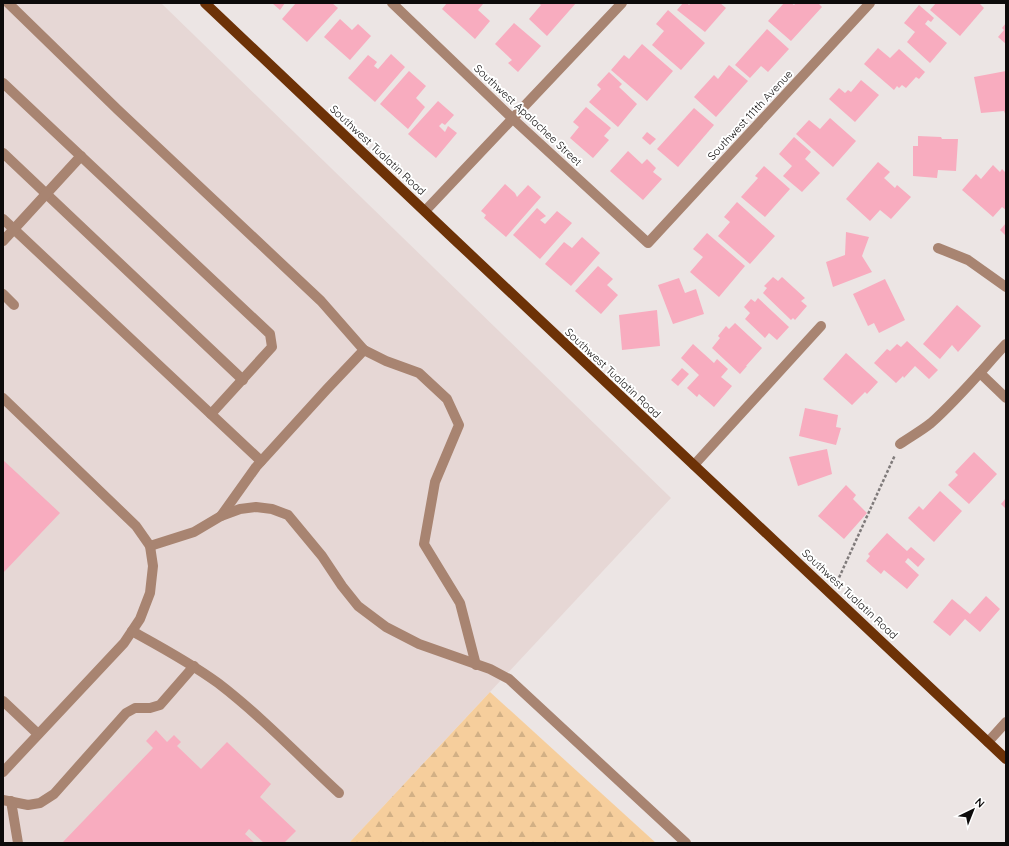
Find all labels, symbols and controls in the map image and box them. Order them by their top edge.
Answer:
street label: Southwest Apalachee Street [471,61,585,169]
street label: Southwest 111th Avenue [705,67,795,163]
street label: Southwest Tualatin Road [327,102,429,198]
street label: Southwest Tualatin Road [562,325,664,421]
street label: Southwest Tualatin Road [799,546,901,642]
north arrow [953,790,993,830]
text: N [972,795,988,811]

